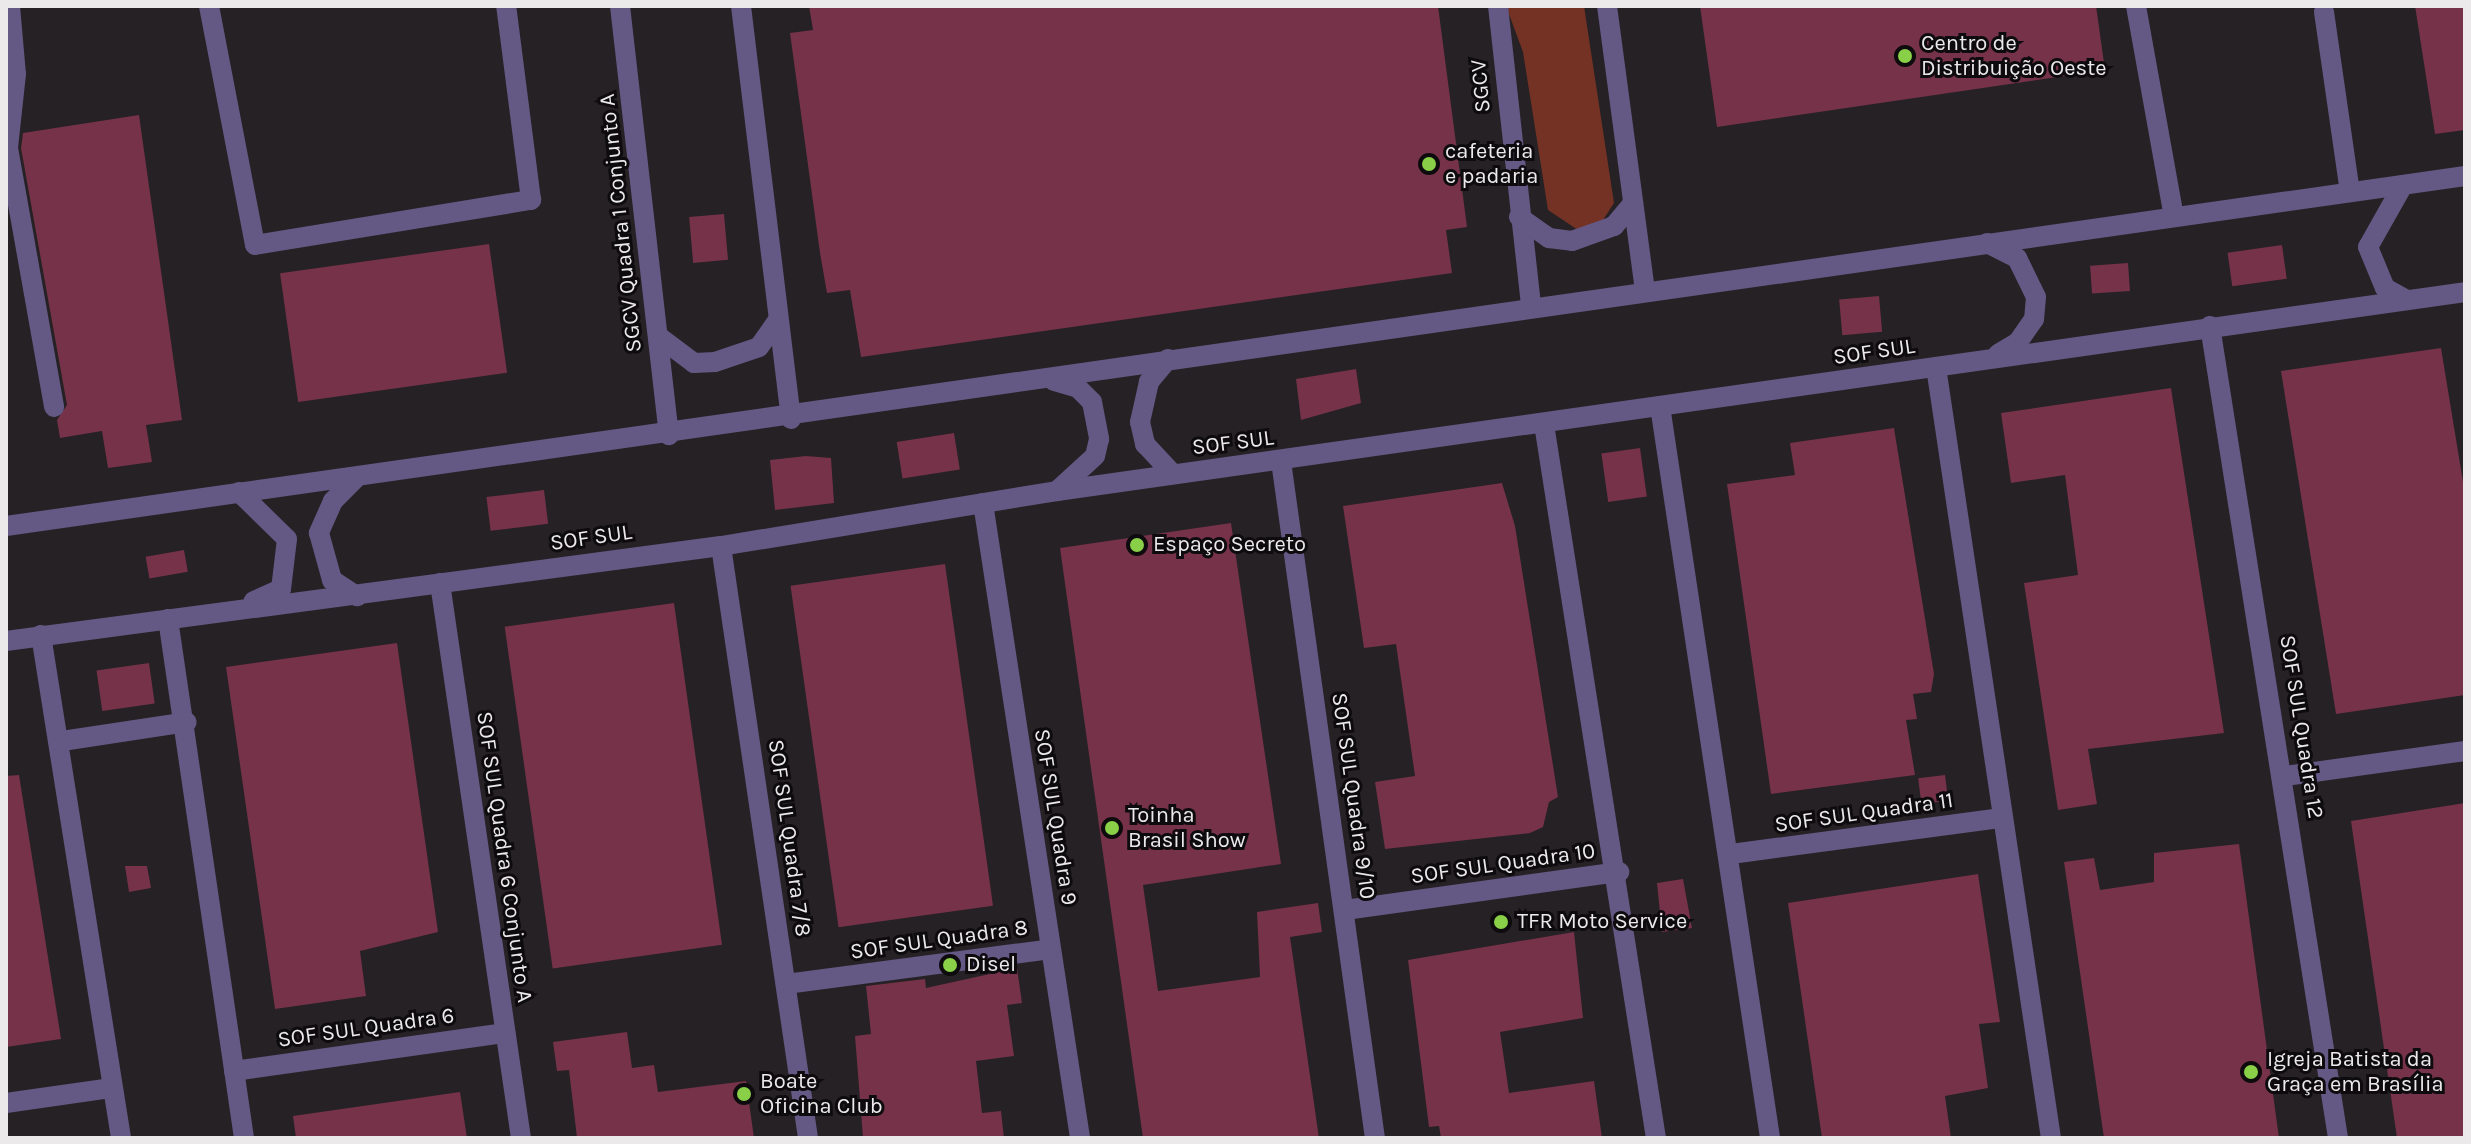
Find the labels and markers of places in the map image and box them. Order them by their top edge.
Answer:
place label: Centro de Distribuição Oeste [1921,30,2107,82]
marker: Centro de Distribuição Oeste [1896,47,1914,65]
place label: cafeteria e padaria [1445,138,1538,190]
marker: cafeteria e padaria [1420,155,1438,173]
place label: Espaço Secreto [1153,532,1306,558]
marker: Espaço Secreto [1128,536,1146,554]
place label: Toinha Brasil Show [1128,802,1246,854]
marker: Toinha Brasil Show [1103,819,1121,837]
place label: TFR Moto Service [1517,909,1687,935]
marker: TFR Moto Service [1492,913,1510,931]
place label: Disel [966,952,1016,978]
marker: Disel [941,956,959,974]
place label: Igreja Batista da Graça em Brasília [2267,1046,2444,1098]
marker: Igreja Batista da Graça em Brasília [2242,1063,2260,1081]
place label: Boate Oficina Club [760,1068,883,1120]
marker: Boate Oficina Club [735,1085,753,1103]

